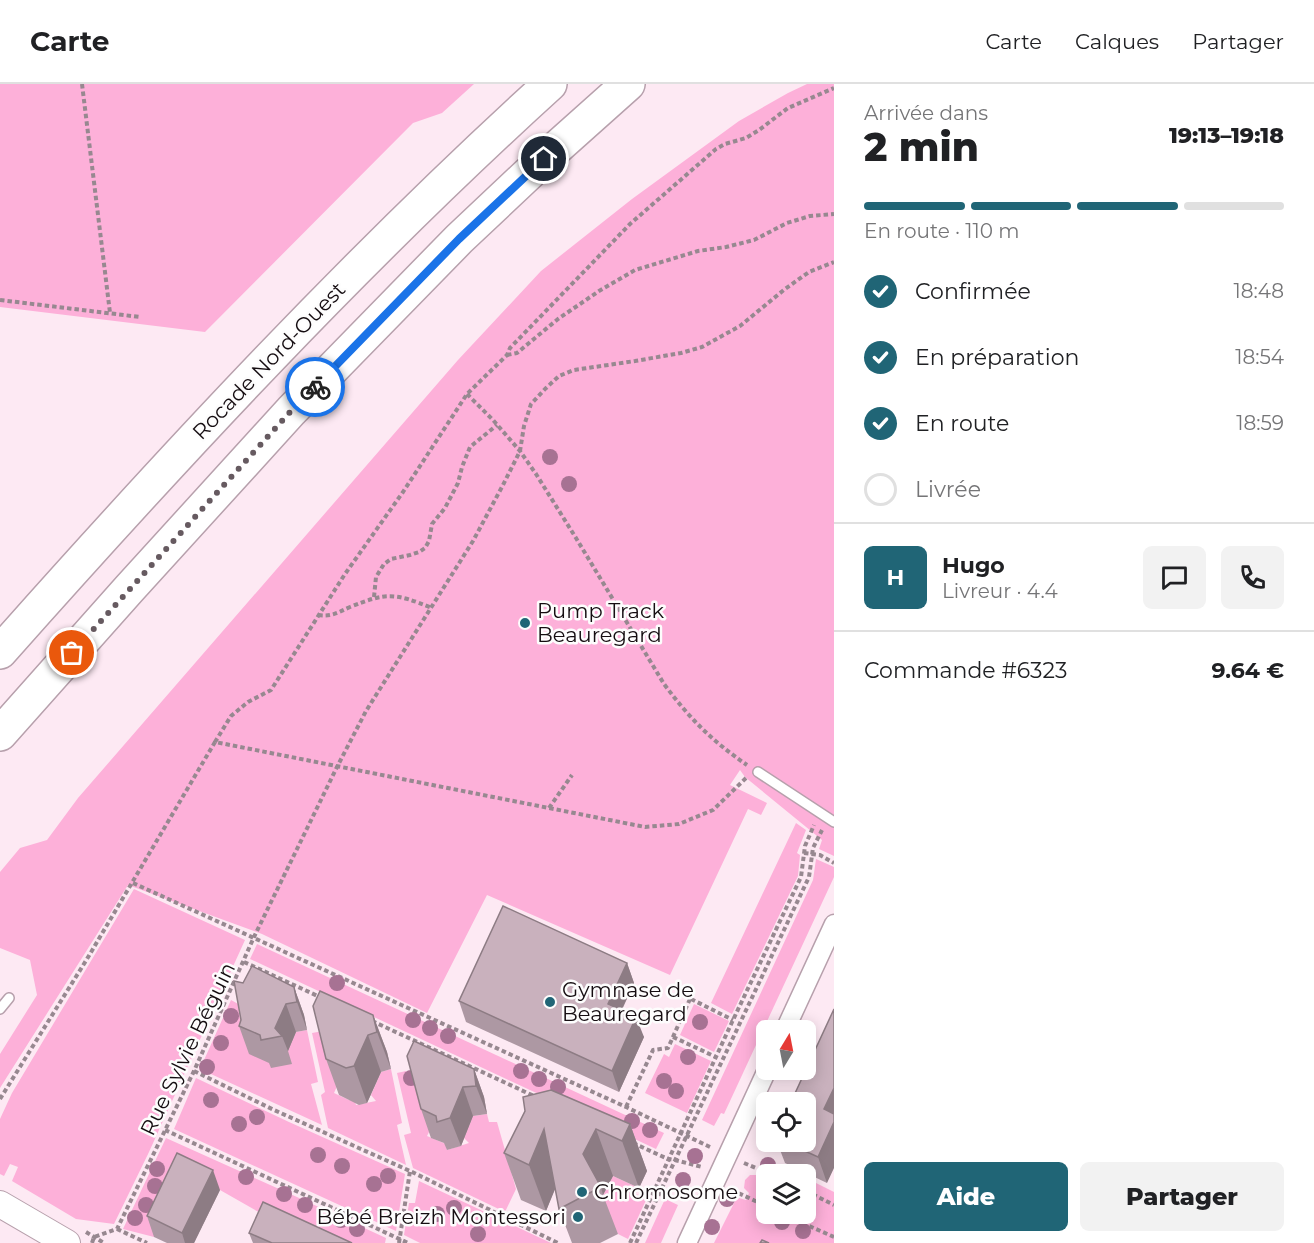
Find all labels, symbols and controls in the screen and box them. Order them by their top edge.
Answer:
text: Carte [30,24,109,58]
text: Carte [985,29,1042,54]
text: Calques [1075,29,1159,54]
text: Partager [1192,29,1284,54]
text: Arrivée dans [864,101,988,125]
text: 19:13–19:18 [1169,122,1284,149]
text: 2 min [864,123,979,171]
pin [518,133,569,184]
icon: home [527,142,560,175]
text: En route · 110 m [864,219,1019,243]
icon: check [864,275,897,308]
street label: Rocade Nord-Ouest [187,277,350,445]
text: Confirmée [915,278,1031,305]
text: 18:48 [1234,279,1284,303]
icon: check [864,341,897,374]
text: En préparation [915,344,1079,371]
text: 18:54 [1235,345,1284,369]
courier [285,357,345,417]
icon: bike [299,371,332,404]
icon: check [864,407,897,440]
text: En route [915,410,1009,437]
text: 18:59 [1236,411,1284,435]
text: Livrée [915,476,981,503]
button: chat [1143,546,1206,609]
button: phone [1221,546,1284,609]
text: Hugo [942,552,1005,579]
text: H [887,564,904,591]
text: Livreur · 4.4 [942,579,1058,603]
place label: Pump Track Beauregard [537,598,665,647]
marker: Pump Track Beauregard [518,616,532,630]
pin [46,627,97,678]
icon: bag [55,636,88,669]
text: Commande #6323 [864,657,1067,684]
text: 9.64 € [1212,657,1284,684]
street label: Rue Sylvie Béguin [135,958,240,1139]
place label: Gymnase de Beauregard [562,977,694,1026]
marker: Gymnase de Beauregard [543,995,557,1009]
north arrow [756,1020,816,1080]
map controls [756,1020,816,1224]
button: locate [756,1092,816,1152]
button: Aide [864,1162,1068,1231]
button: Partager [1080,1162,1284,1231]
button: layers [756,1164,816,1224]
place label: Chromosome [594,1179,738,1204]
marker: Chromosome [575,1185,589,1199]
place label: Bébé Breizh Montessori [317,1204,566,1229]
marker: Bébé Breizh Montessori [571,1210,585,1224]

